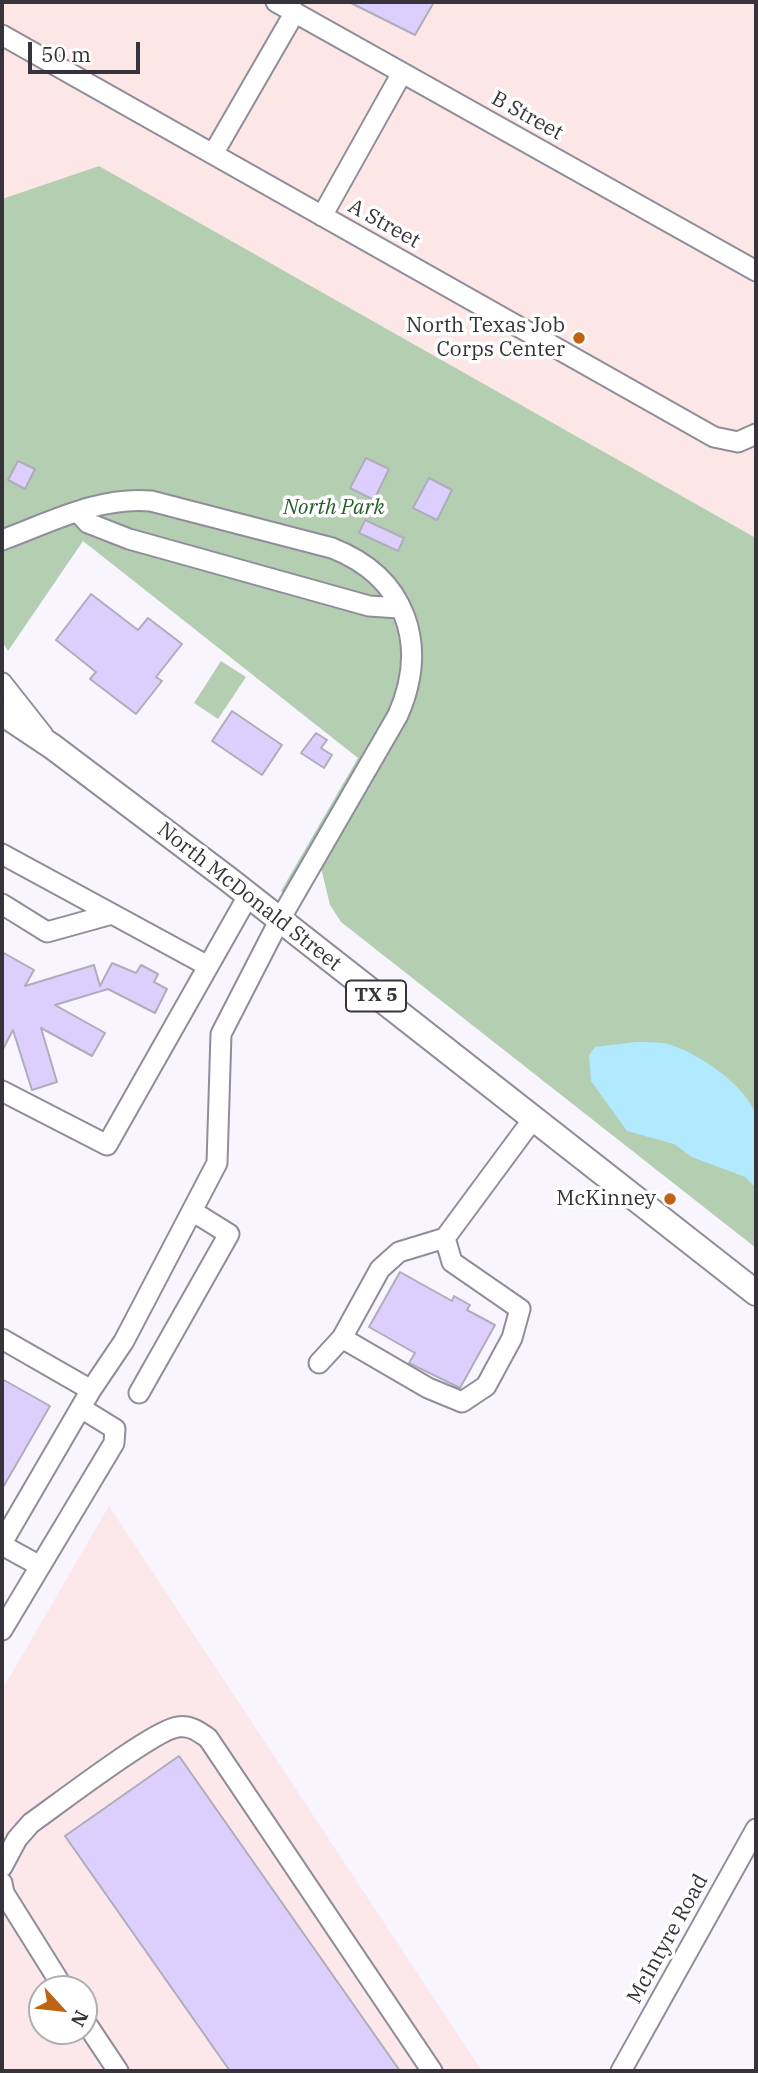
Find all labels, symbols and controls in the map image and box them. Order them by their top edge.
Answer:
scale bar [32,28,144,72]
text: 50 m [41,40,91,68]
street label: B Street [487,86,567,146]
street label: A Street [344,194,424,254]
place label: North Texas Job Corps Center [406,313,565,363]
marker: North Texas Job Corps Center [571,330,587,346]
park label: North Park [283,495,385,521]
street label: North McDonald Street [152,817,346,977]
road number: TX 5 [346,980,406,1012]
place label: McKinney [556,1186,656,1212]
marker: McKinney [662,1191,678,1207]
street label: McIntyre Road [622,1870,714,2008]
north arrow [28,1975,98,2045]
text: N [66,2006,94,2031]

